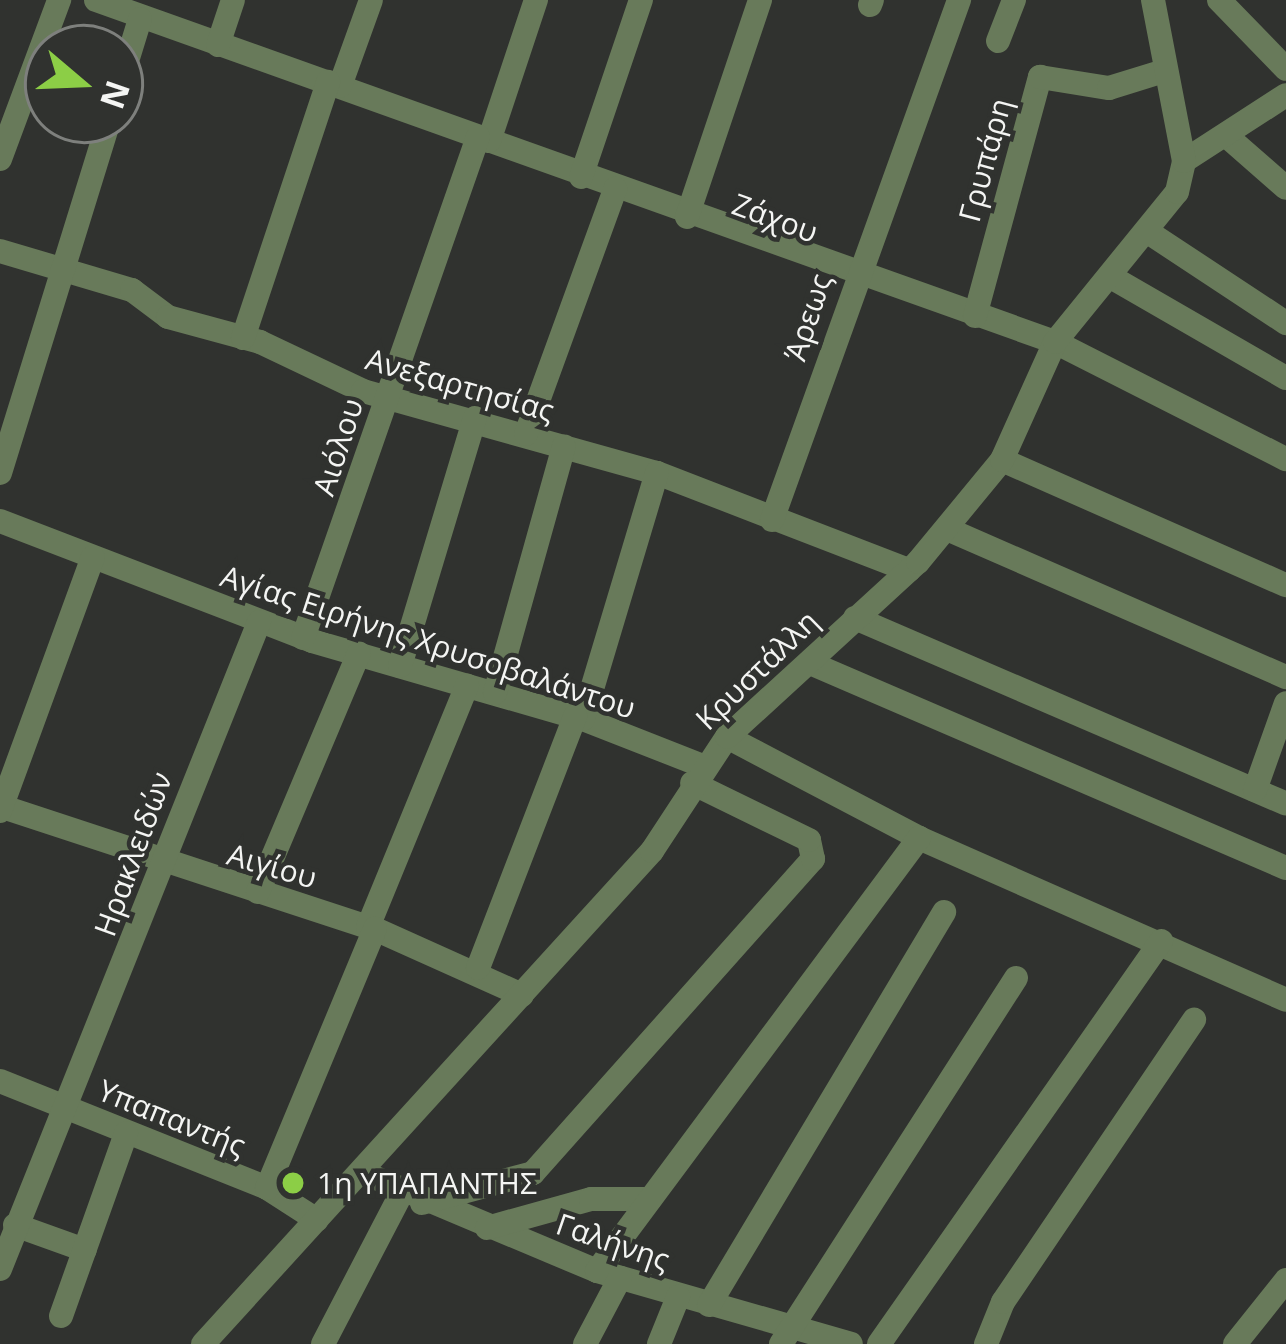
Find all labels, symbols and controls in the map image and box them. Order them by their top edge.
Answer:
north arrow [24,24,144,144]
text: N [90,75,141,115]
street label: Γρυπάρη [951,94,1019,226]
street label: Ζάχου [727,186,823,250]
street label: Άρεως [777,269,839,365]
street label: Ανεξαρτησίας [362,341,558,429]
street label: Αιόλου [305,394,371,500]
street label: Αγίας Ειρήνης Χρυσοβαλάντου [216,558,640,726]
street label: Κρυστάλλη [688,603,826,737]
street label: Ηρακλειδών [87,767,179,941]
street label: Αιγίου [223,836,321,896]
street label: Υπαπαντής [93,1072,251,1164]
place label: 1η ΥΠΑΠΑΝΤΗΣ [317,1165,537,1201]
marker: 1η ΥΠΑΠΑΝΤΗΣ [280,1170,306,1196]
street label: Γαλήνης [552,1206,674,1278]

